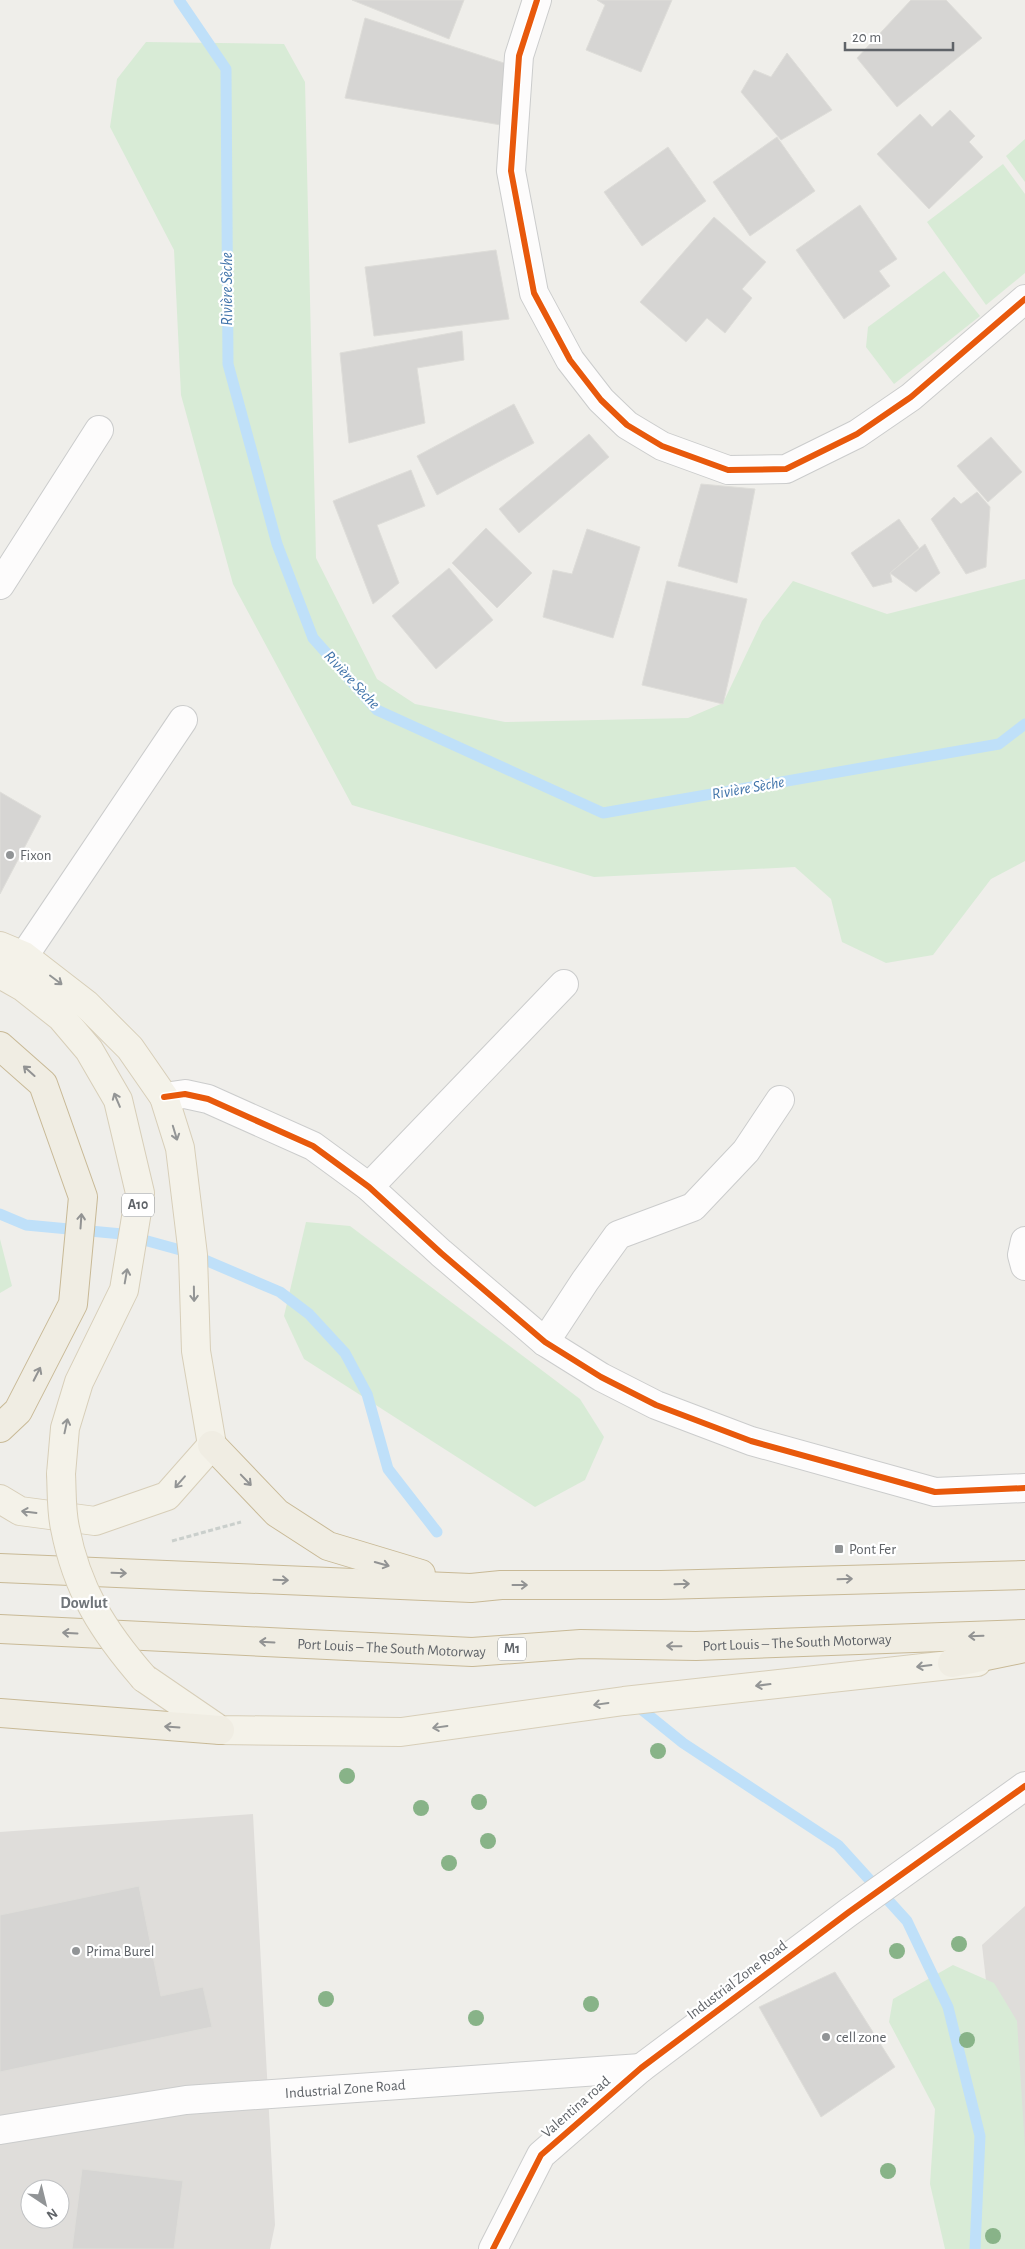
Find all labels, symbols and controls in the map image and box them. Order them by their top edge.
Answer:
scale bar [845,20,952,52]
text: 20 m [852,30,881,45]
water label: Rivière Sèche [219,252,235,326]
water label: Rivière Sèche [321,648,383,712]
water label: Rivière Sèche [710,774,786,802]
place label: Fixon [20,848,51,863]
marker: Fixon [4,849,16,861]
one-way arrow [49,975,62,986]
one-way arrow [22,1066,35,1077]
one-way arrow [111,1093,121,1108]
one-way arrow [171,1124,180,1140]
road number: A10 [122,1194,154,1216]
one-way arrow [76,1213,85,1229]
one-way arrow [122,1268,132,1284]
one-way arrow [189,1285,199,1301]
one-way arrow [33,1367,42,1382]
one-way arrow [62,1418,72,1434]
one-way arrow [240,1474,252,1487]
one-way arrow [174,1475,186,1488]
one-way arrow [21,1507,37,1517]
place label: Pont Fer [849,1542,896,1557]
marker: Pont Fer [833,1543,845,1555]
one-way arrow [373,1559,389,1569]
one-way arrow [110,1568,126,1577]
one-way arrow [836,1574,852,1584]
one-way arrow [273,1575,289,1584]
one-way arrow [511,1580,527,1590]
one-way arrow [674,1580,690,1589]
district label: Dowlut [60,1595,108,1611]
one-way arrow [62,1628,78,1637]
street label: Port Louis – The South Motorway [702,1631,892,1653]
one-way arrow [969,1631,985,1641]
street label: Port Louis – The South Motorway [297,1636,487,1660]
one-way arrow [259,1638,275,1647]
road number: M1 [498,1638,526,1660]
one-way arrow [666,1641,682,1651]
one-way arrow [916,1661,932,1671]
one-way arrow [755,1680,771,1690]
one-way arrow [594,1699,610,1709]
one-way arrow [164,1722,180,1731]
one-way arrow [433,1722,449,1732]
street label: Industrial Zone Road [684,1938,790,2022]
place label: Prima Burel [86,1944,154,1959]
marker: Prima Burel [70,1945,82,1957]
place label: cell zone [836,2030,887,2045]
marker: cell zone [820,2031,832,2043]
street label: Valentina road [539,2073,613,2141]
street label: Industrial Zone Road [284,2077,406,2101]
north arrow [20,2179,70,2229]
text: N [44,2205,60,2222]

